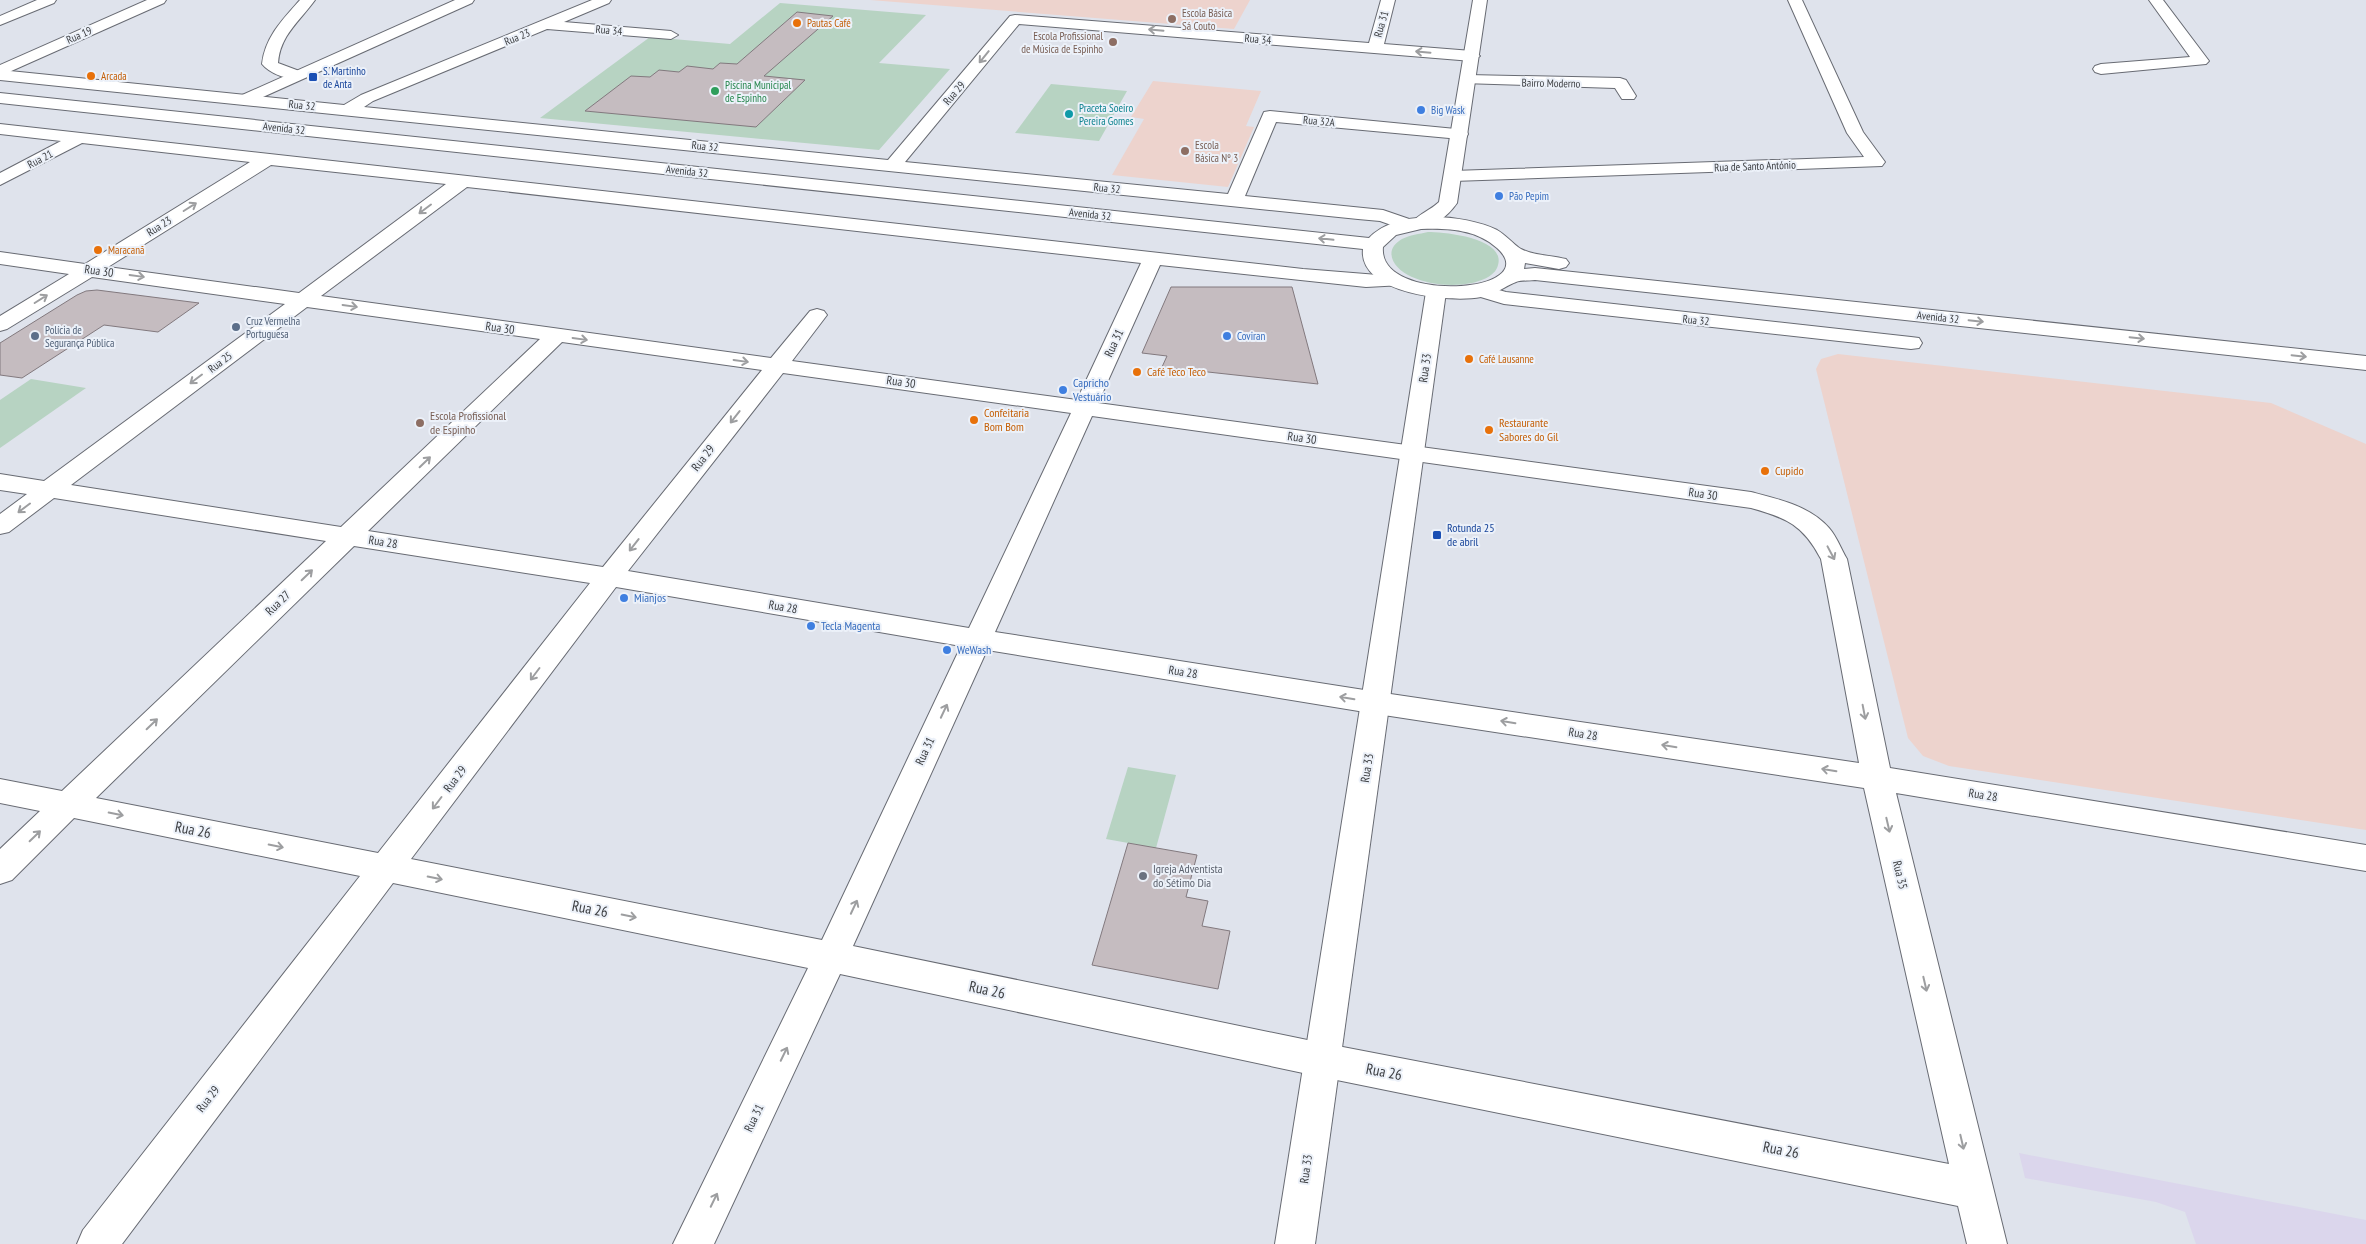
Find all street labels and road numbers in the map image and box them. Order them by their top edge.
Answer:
street label: Rua 31 [1371,9,1391,39]
street label: Rua 34 [595,22,623,38]
street label: Rua 19 [64,23,94,47]
street label: Rua 23 [502,25,532,48]
street label: Rua 34 [1244,31,1272,47]
street label: Bairro Moderno [1522,75,1581,91]
street label: Rua 29 [940,78,968,108]
street label: Rua 32 [288,97,316,113]
street label: Rua 32A [1303,113,1336,129]
street label: Avenida 32 [262,119,306,137]
street label: Rua 32 [691,138,719,154]
street label: Rua 21 [25,147,55,171]
street label: Rua de Santo António [1714,158,1796,174]
street label: Avenida 32 [665,162,709,180]
street label: Rua 32 [1093,180,1121,196]
street label: Avenida 32 [1068,205,1112,223]
street label: Rua 23 [144,213,174,239]
street label: Rua 30 [84,261,115,280]
street label: Avenida 32 [1916,308,1960,326]
street label: Rua 32 [1682,312,1710,328]
street label: Rua 30 [485,318,516,337]
street label: Rua 31 [1101,326,1126,359]
street label: Rua 25 [205,348,235,376]
street label: Rua 33 [1415,352,1434,383]
street label: Rua 30 [886,372,917,391]
street label: Rua 30 [1287,428,1318,447]
street label: Rua 29 [688,442,717,474]
street label: Rua 30 [1688,484,1719,503]
street label: Rua 28 [368,532,399,551]
street label: Rua 27 [262,587,293,618]
street label: Rua 28 [767,597,799,616]
street label: Rua 28 [1168,662,1199,681]
street label: Rua 28 [1568,724,1599,743]
street label: Rua 31 [912,734,937,767]
street label: Rua 33 [1357,752,1376,783]
street label: Rua 29 [440,763,469,795]
street label: Rua 28 [1968,785,1999,804]
street label: Rua 26 [173,817,213,842]
street label: Rua 35 [1890,859,1911,891]
street label: Rua 26 [570,896,610,921]
street label: Rua 26 [967,976,1007,1003]
street label: Rua 26 [1364,1059,1404,1084]
street label: Rua 29 [193,1083,222,1115]
street label: Rua 31 [740,1101,767,1134]
street label: Rua 26 [1761,1137,1801,1162]
street label: Rua 33 [1296,1153,1315,1184]

